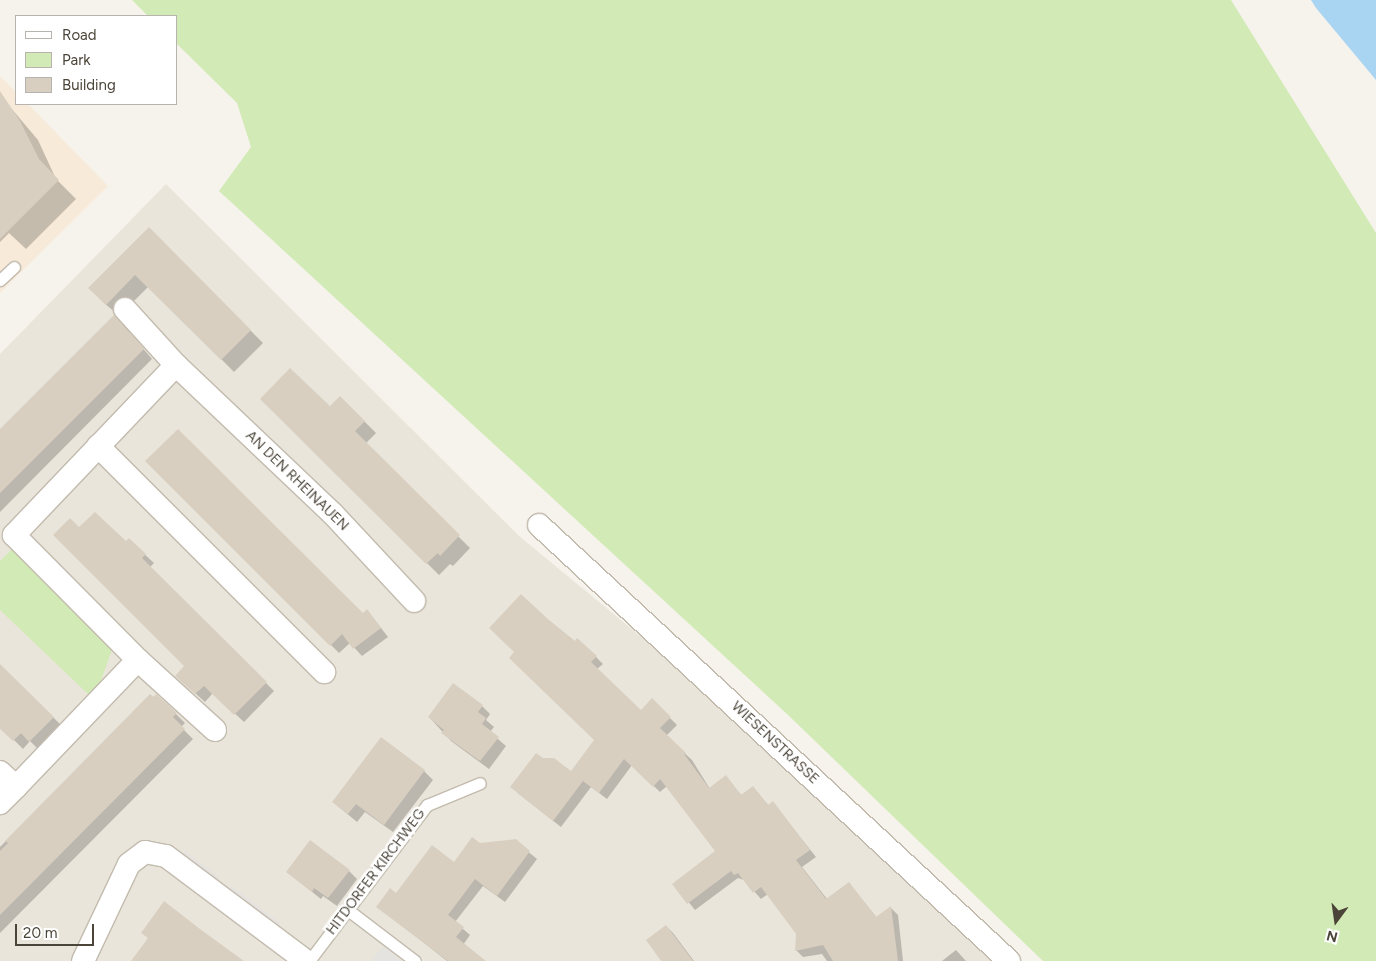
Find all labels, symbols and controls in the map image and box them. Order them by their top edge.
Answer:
legend [15,15,178,105]
text: Road [62,26,97,44]
text: Park [62,51,91,69]
text: Building [62,76,116,94]
street label: AN DEN RHEINAUEN [242,427,352,535]
street label: WIESENSTRASSE [728,698,822,788]
street label: HITDORFER KIRCHWEG [323,806,429,938]
north arrow [1311,896,1361,946]
scale bar [18,914,96,946]
text: 20 m [23,924,57,942]
text: N [1325,926,1340,946]

